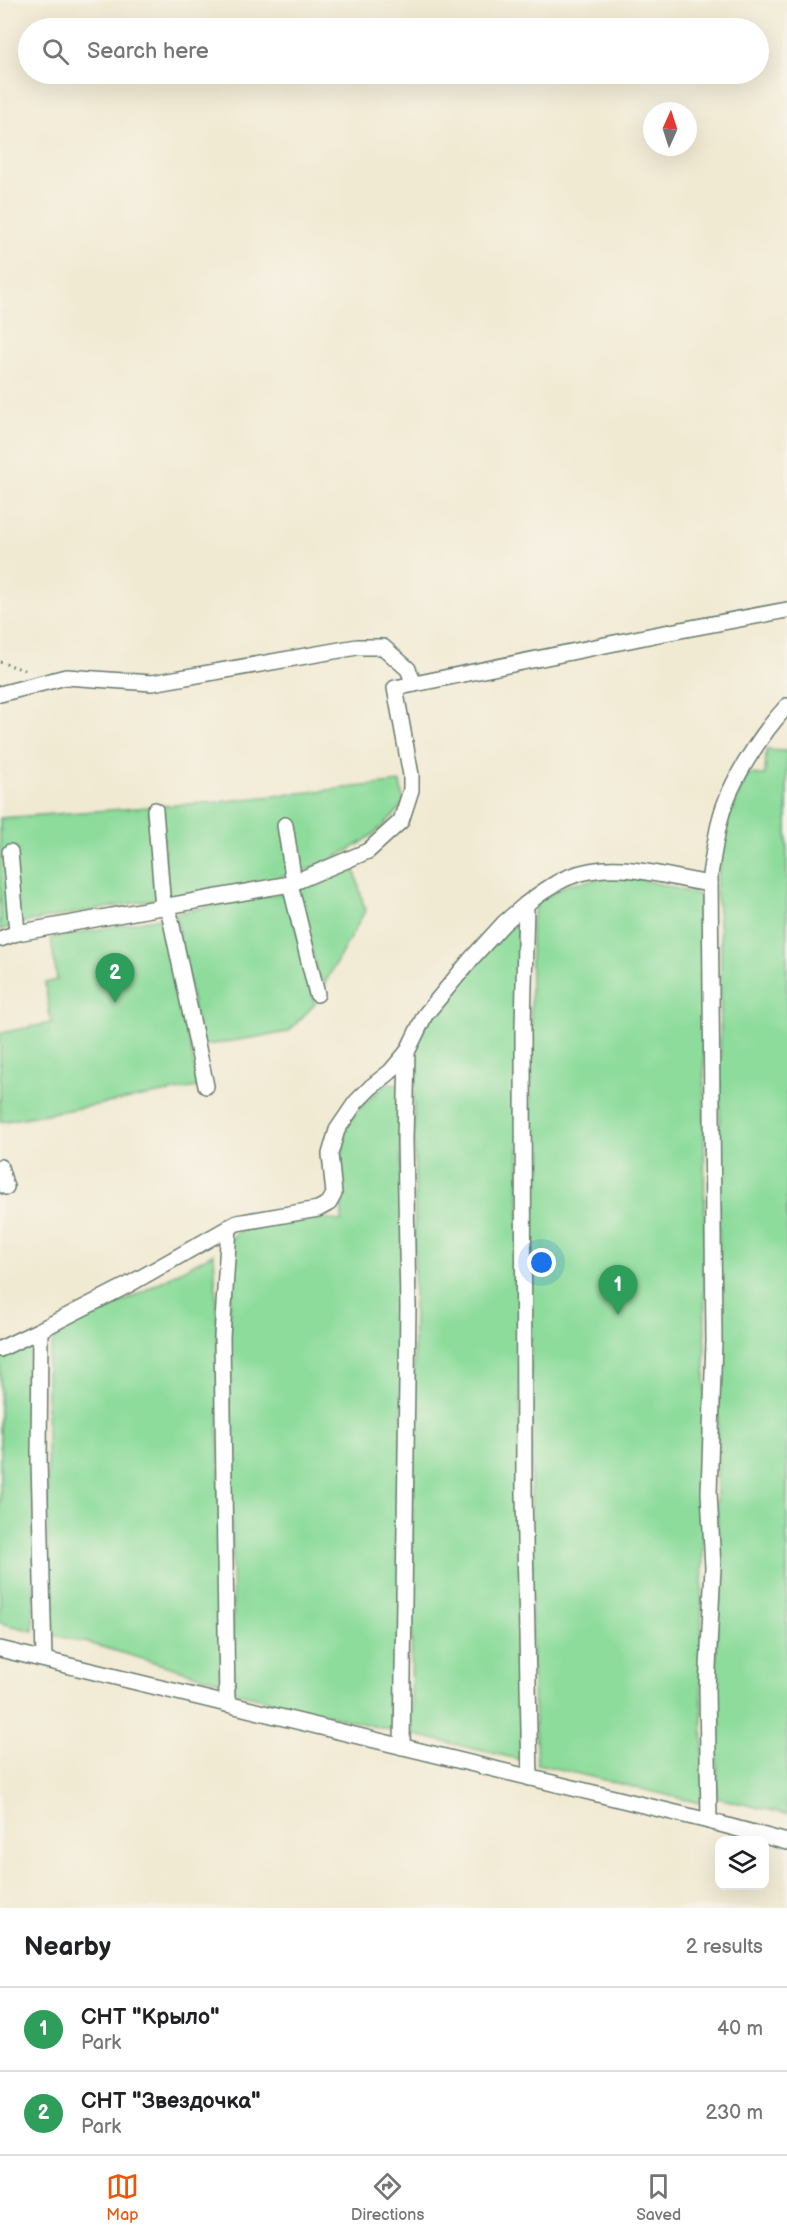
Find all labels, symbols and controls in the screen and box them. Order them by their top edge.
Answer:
search box [18,18,769,84]
icon: search [39,35,72,68]
text: Search here [87,38,209,65]
north arrow [643,102,697,156]
pin: 2 [96,954,134,1003]
your location [527,1248,556,1277]
pin: 1 [598,1266,638,1315]
map controls [715,1836,769,1890]
button: layers [715,1836,769,1890]
text: Nearby [24,1932,111,1963]
text: 2 results [686,1935,763,1959]
text: СНТ "Крыло" [81,2004,220,2031]
text: 1 [39,2017,48,2041]
text: 40 m [717,2017,763,2041]
text: Park [81,2031,121,2055]
text: СНТ "Звездочка" [81,2088,261,2115]
text: 2 [38,2101,49,2125]
text: 230 m [706,2101,763,2125]
text: Park [81,2115,121,2139]
tab: Map [106,2170,139,2225]
tab: Directions [351,2170,424,2225]
tab: Saved [636,2170,681,2225]

